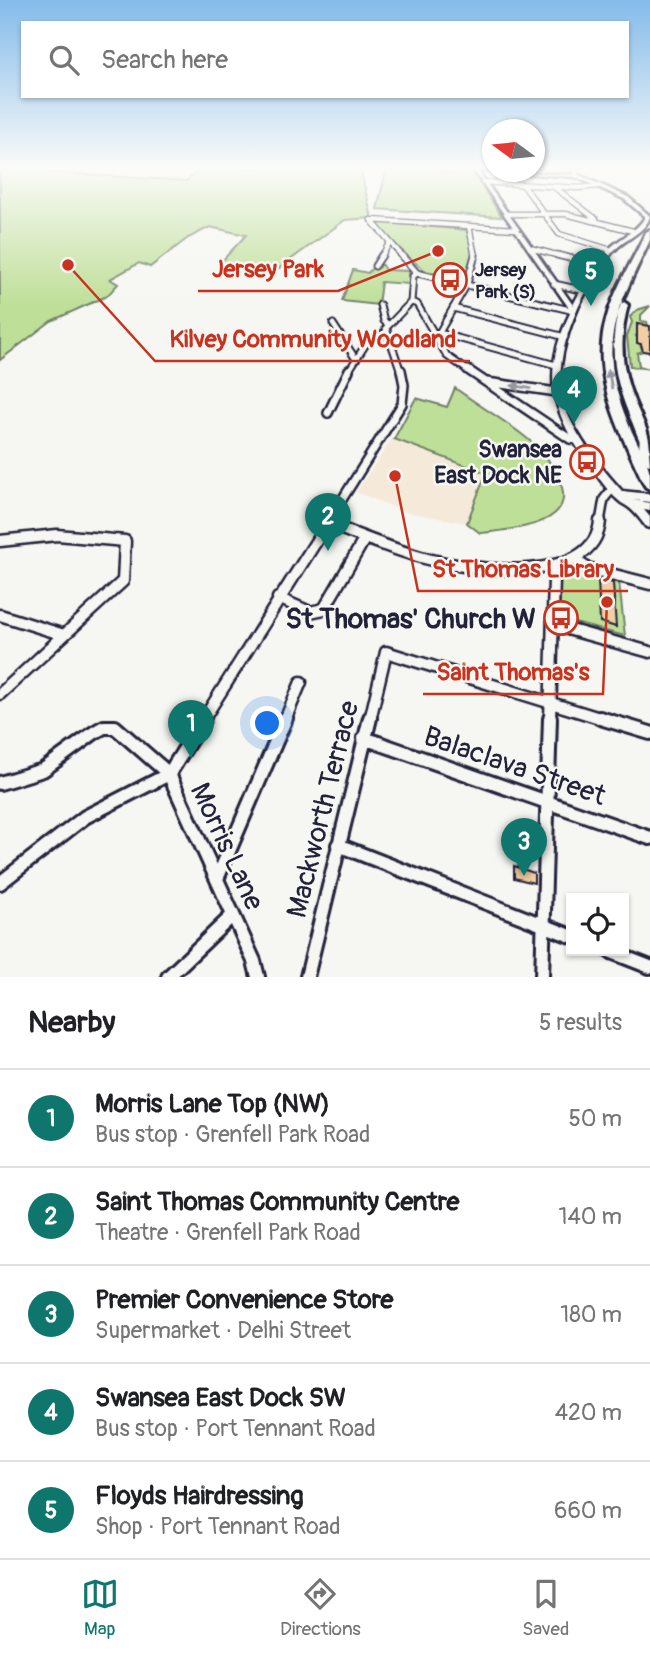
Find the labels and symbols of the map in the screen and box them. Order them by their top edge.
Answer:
north arrow [482,119,545,182]
callout: Jersey Park [198,246,338,291]
pin: 5 [568,248,614,306]
text: Jersey Park [212,255,325,284]
place label: Jersey Park (S) [475,258,536,304]
bus stop icon: Jersey Park (S) [431,261,469,299]
callout: Kilvey Community Woodland [155,316,470,361]
text: Kilvey Community Woodland [170,325,456,354]
pin: 4 [551,366,597,424]
one-way arrow [604,368,615,390]
one-way arrow [510,381,532,392]
place label: Swansea East Dock NE [434,435,562,490]
bus stop icon: Swansea East Dock NE [568,443,606,481]
pin: 2 [305,493,351,551]
callout: St Thomas Library [418,546,628,591]
text: St Thomas Library [432,555,615,584]
bus stop icon: St Thomas' Church W [542,599,580,637]
place label: St Thomas' Church W [286,602,536,637]
callout: Saint Thomas's [423,649,603,694]
text: Saint Thomas's [437,658,590,687]
street label: Mackworth Terrace [280,697,367,921]
pin: 1 [168,700,214,758]
your location [250,706,284,740]
street label: Balaclava Street [419,719,611,814]
street label: Morris Lane [182,777,271,916]
pin: 3 [501,818,547,876]

